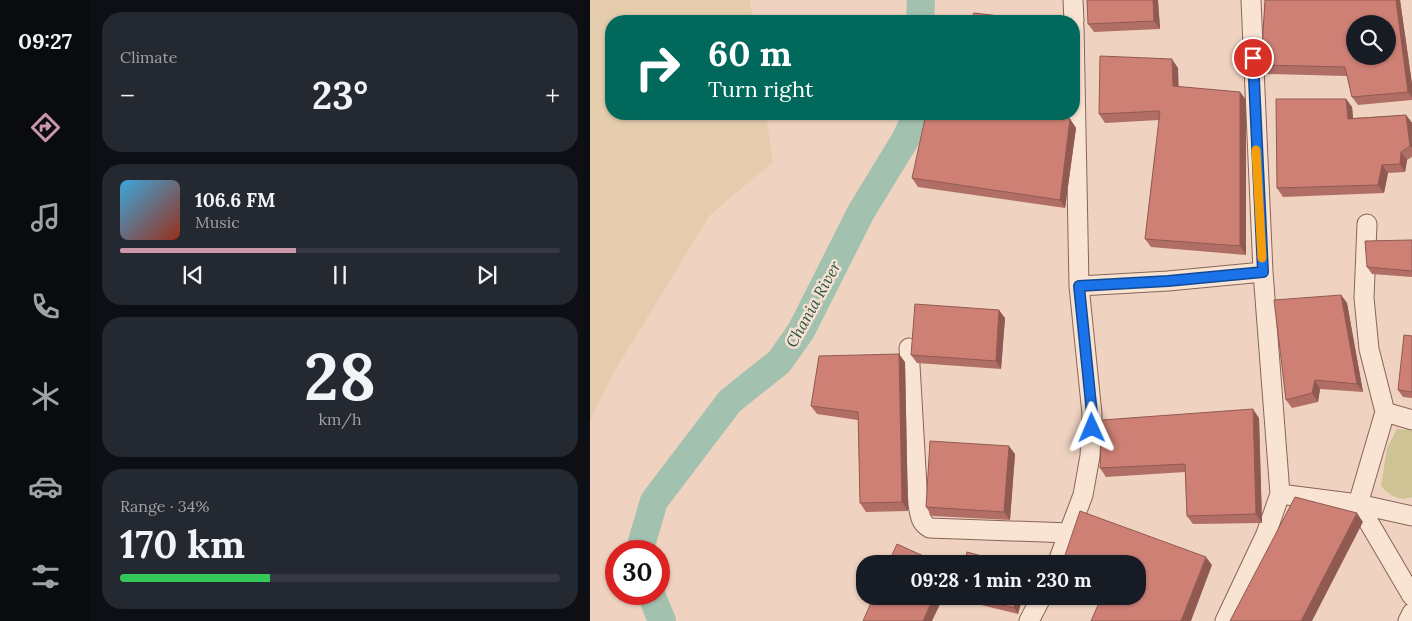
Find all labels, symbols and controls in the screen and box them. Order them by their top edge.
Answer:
map controls [1346,15,1396,65]
button: search [1346,15,1396,65]
text: 09:27 [18,27,72,55]
text: 60 m [708,31,792,76]
icon: right [625,35,690,100]
pin [1232,37,1274,79]
icon: arrive [1239,44,1267,72]
text: Climate [120,47,177,67]
text: 23° [312,71,368,119]
text: Turn right [708,75,813,103]
text: − [120,78,135,114]
text: + [545,78,560,114]
icon: directions [28,110,63,145]
text: 106.6 FM [195,188,275,212]
icon: music [28,200,63,235]
text: Music [195,212,240,232]
water label: Chania River [781,257,845,351]
icon: previous [179,261,207,289]
icon: pause [326,261,354,289]
icon: next [473,261,501,289]
icon: phone [28,289,63,324]
text: 28 [304,335,376,418]
icon: climate [28,379,63,414]
position arrow [1065,401,1117,453]
text: km/h [318,409,362,429]
icon: car [28,469,63,504]
text: Range · 34% [120,496,209,516]
text: 170 km [120,520,245,568]
speed limit sign: 30 [605,540,670,605]
icon: filters [28,559,63,594]
text: 09:28 · 1 min · 230 m [910,568,1092,592]

